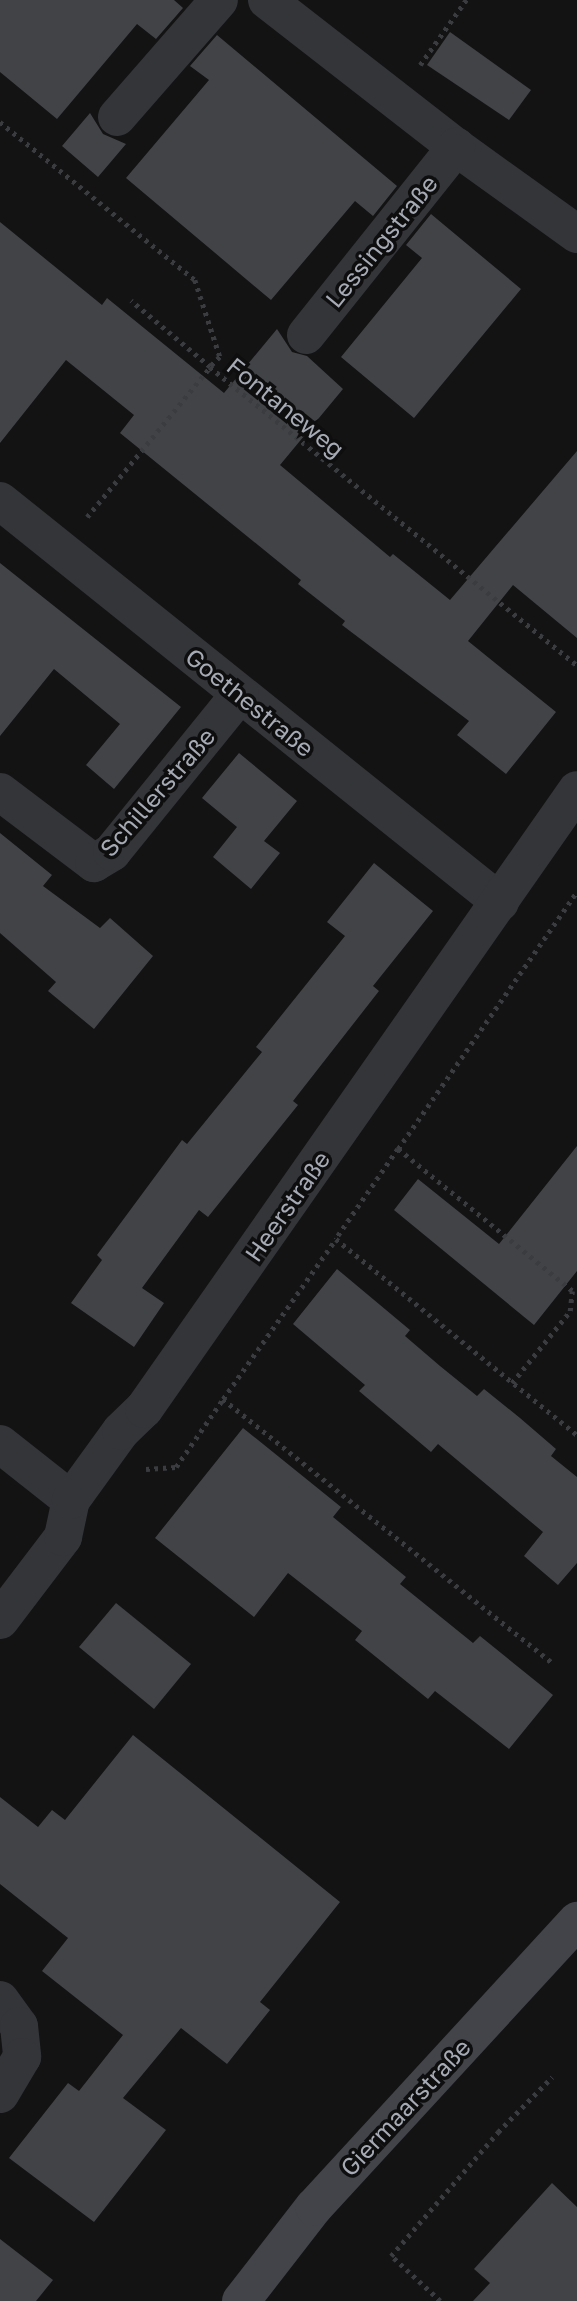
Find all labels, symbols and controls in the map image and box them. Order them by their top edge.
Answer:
street label: Lessingstraße [319,169,443,313]
street label: Fontaneweg [222,351,350,463]
street label: Goethestraße [180,642,320,762]
street label: Schillerstraße [93,722,221,862]
street label: Heerstraße [238,1145,336,1267]
street label: Giermaarstraße [334,2032,476,2182]

